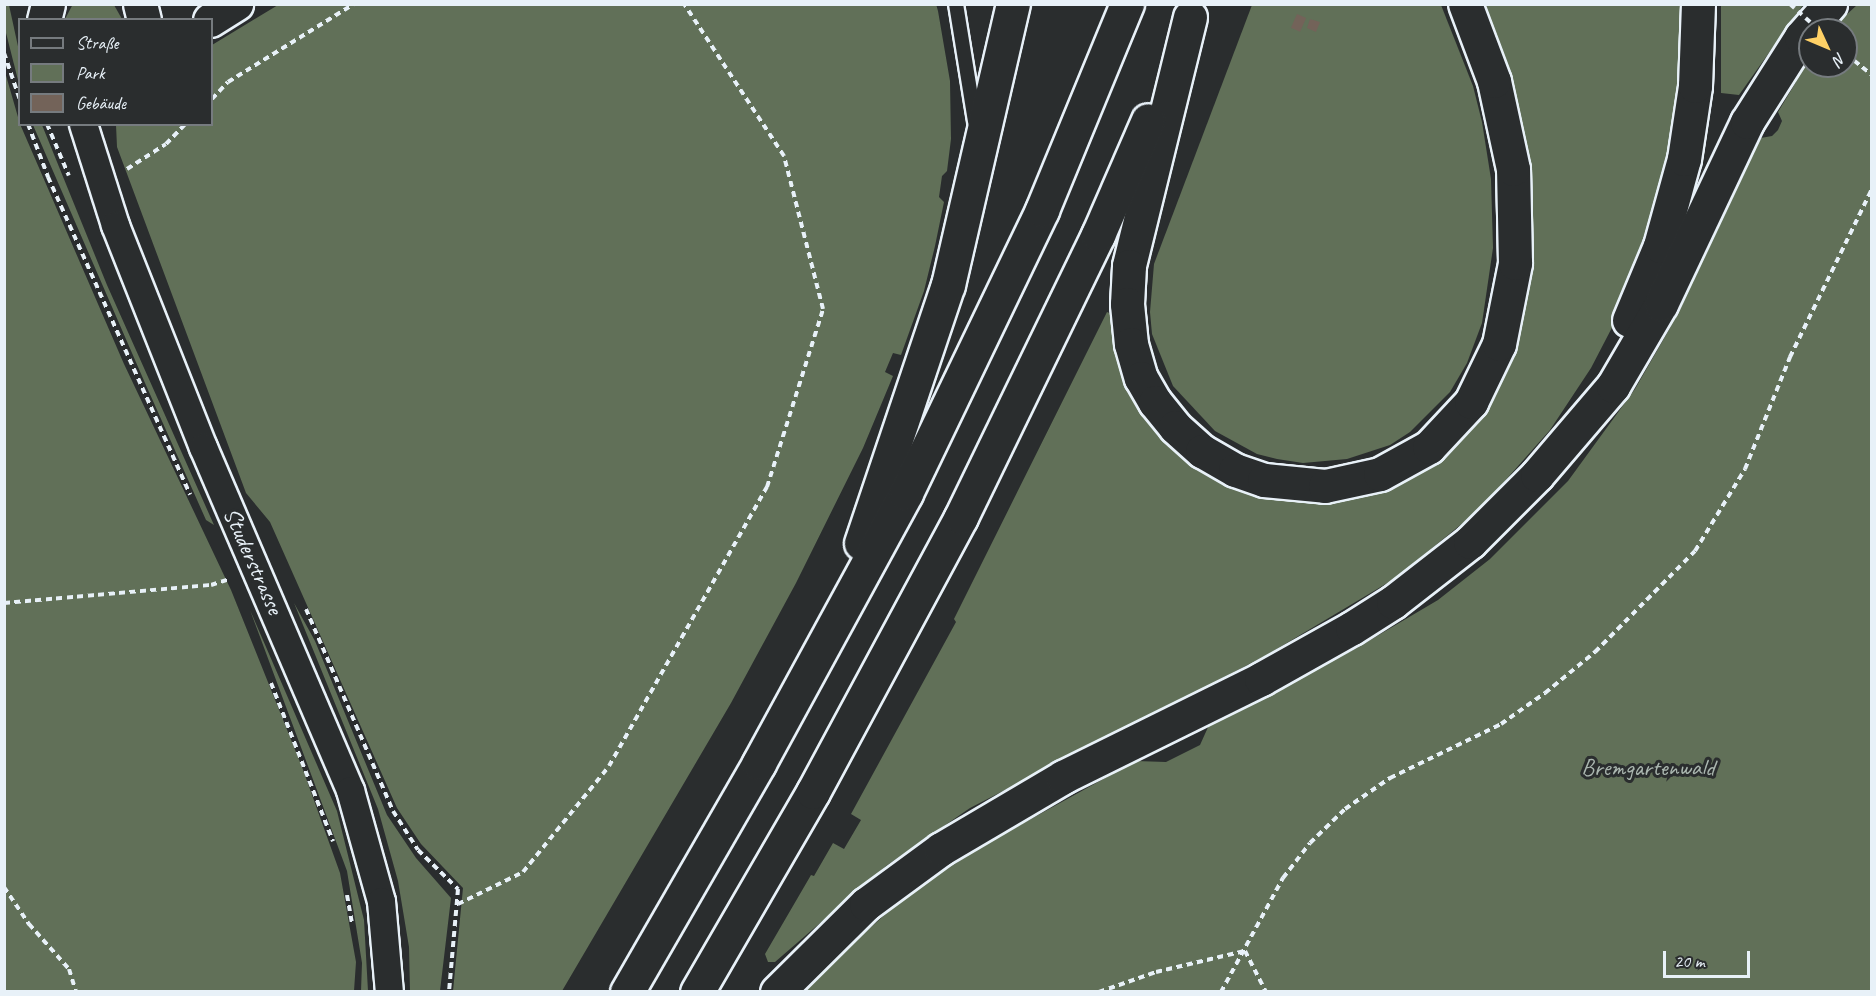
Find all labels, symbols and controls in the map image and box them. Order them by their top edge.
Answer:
legend [18,18,213,126]
north arrow [1798,18,1858,78]
text: Straße [76,32,118,54]
text: N [1829,49,1850,70]
text: Park [76,62,105,84]
text: Gebäude [76,92,126,114]
street label: Studerstrasse [217,503,289,619]
park label: Bremgartenwald [1581,754,1715,782]
scale bar [1666,939,1753,977]
text: 20 m [1674,950,1705,972]

